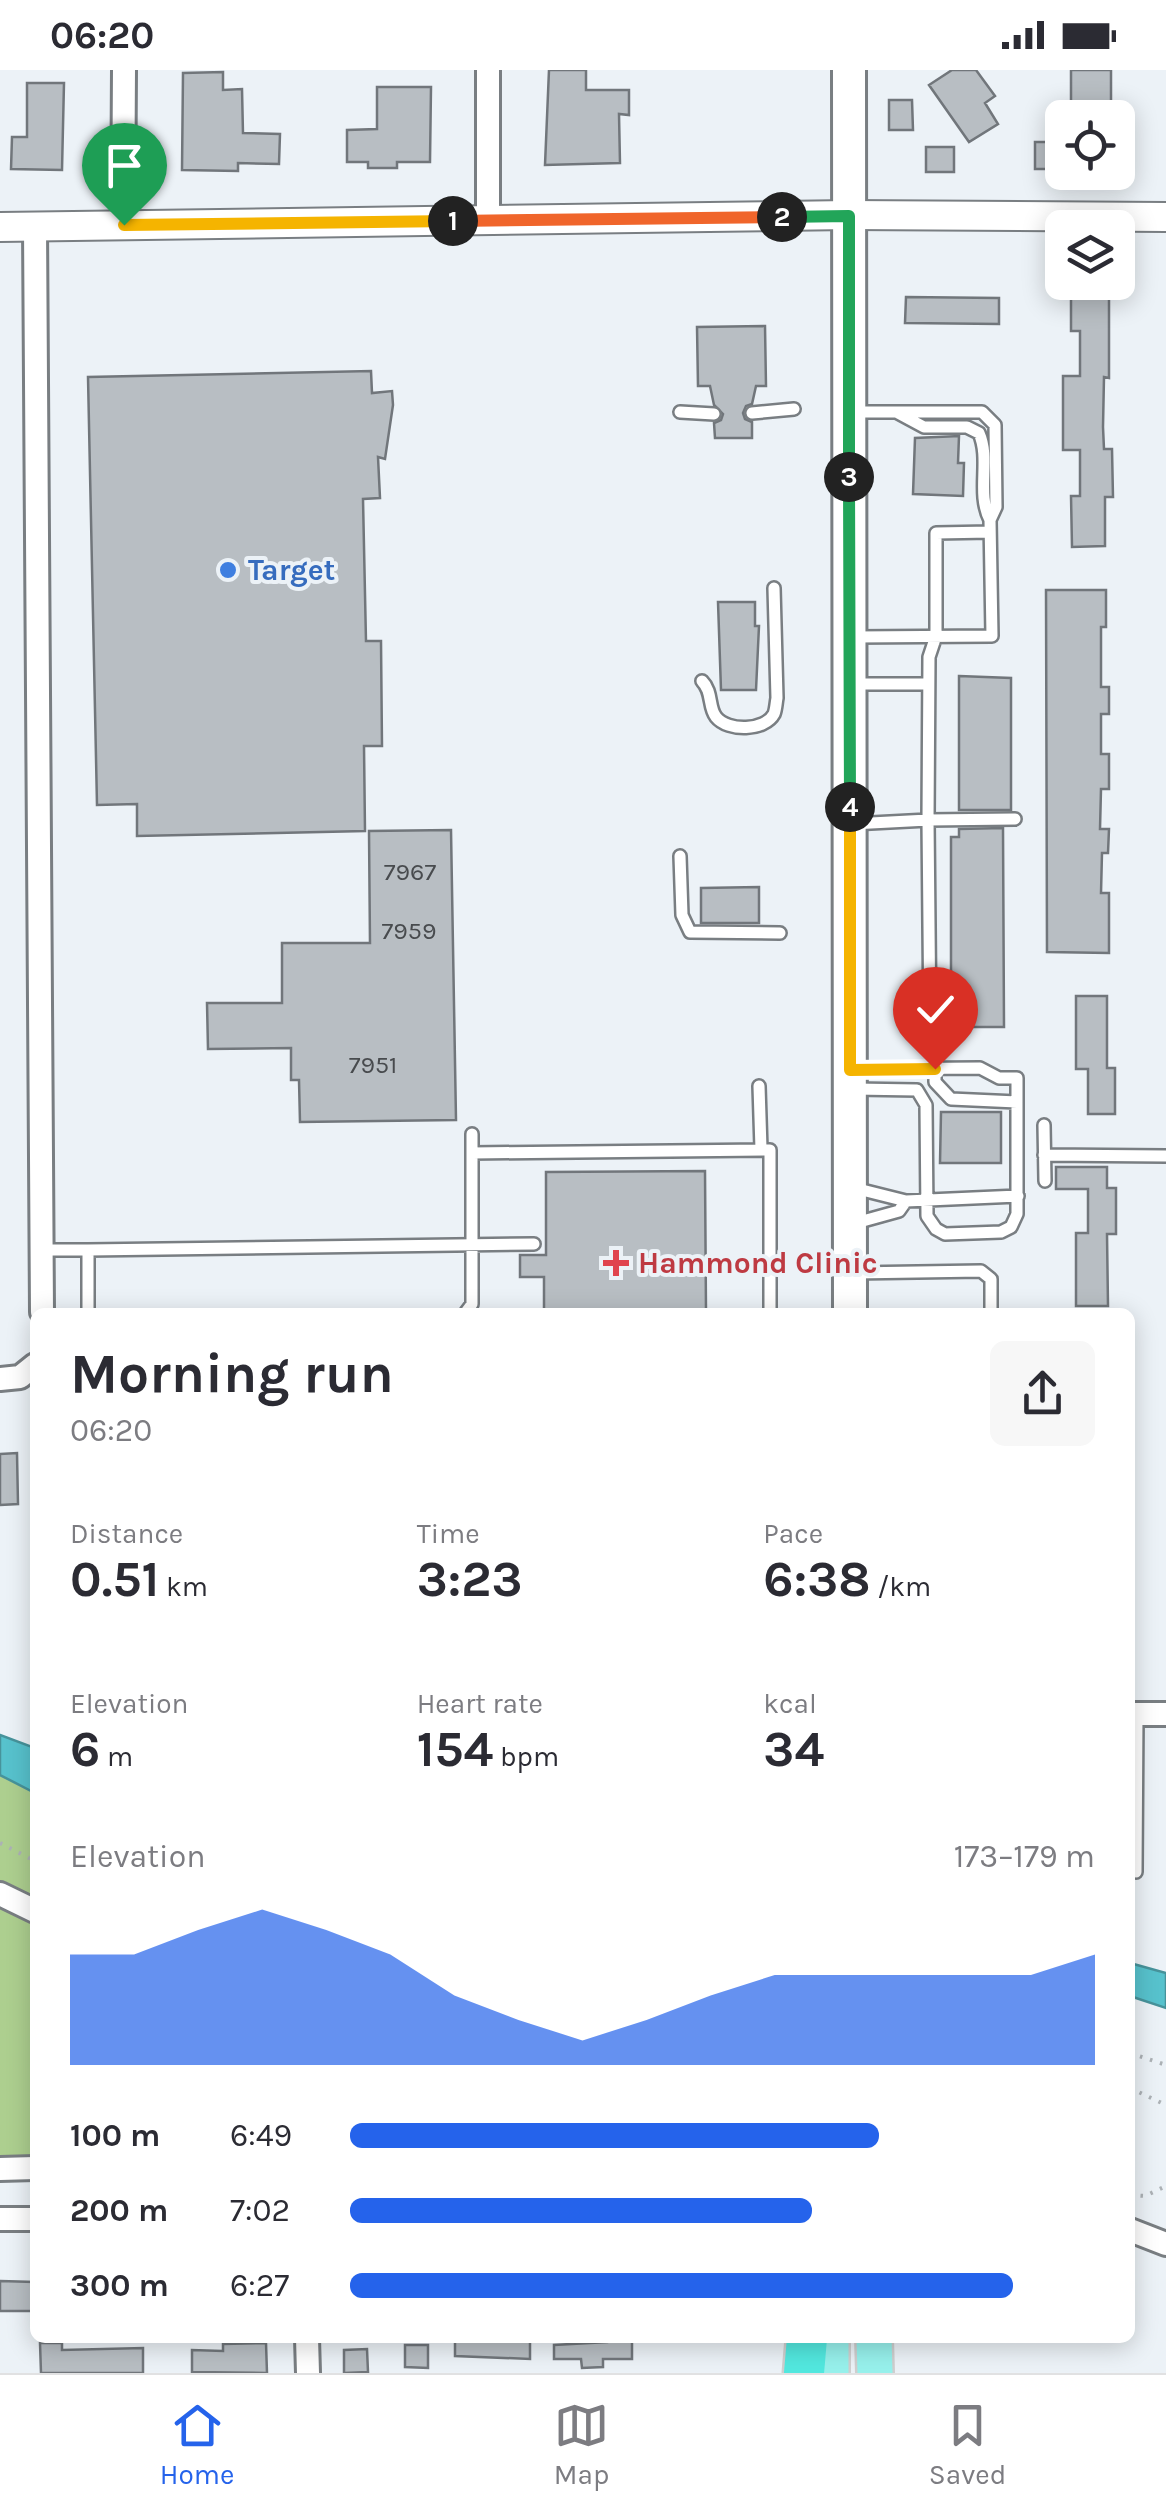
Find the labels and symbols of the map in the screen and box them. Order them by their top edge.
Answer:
pin [82,123,167,226]
pin: 2 [757,192,807,242]
pin: 1 [428,196,478,246]
pin: 3 [824,452,874,502]
place label: Target [248,552,336,588]
marker: Target [217,559,239,581]
pin: 4 [825,782,875,832]
house number: 7967 [384,857,436,886]
house number: 7959 [382,916,436,945]
pin [893,967,978,1070]
house number: 7951 [349,1050,397,1079]
place label: Hammond Clinic [638,1245,878,1281]
marker: Hammond Clinic [603,1250,629,1276]

